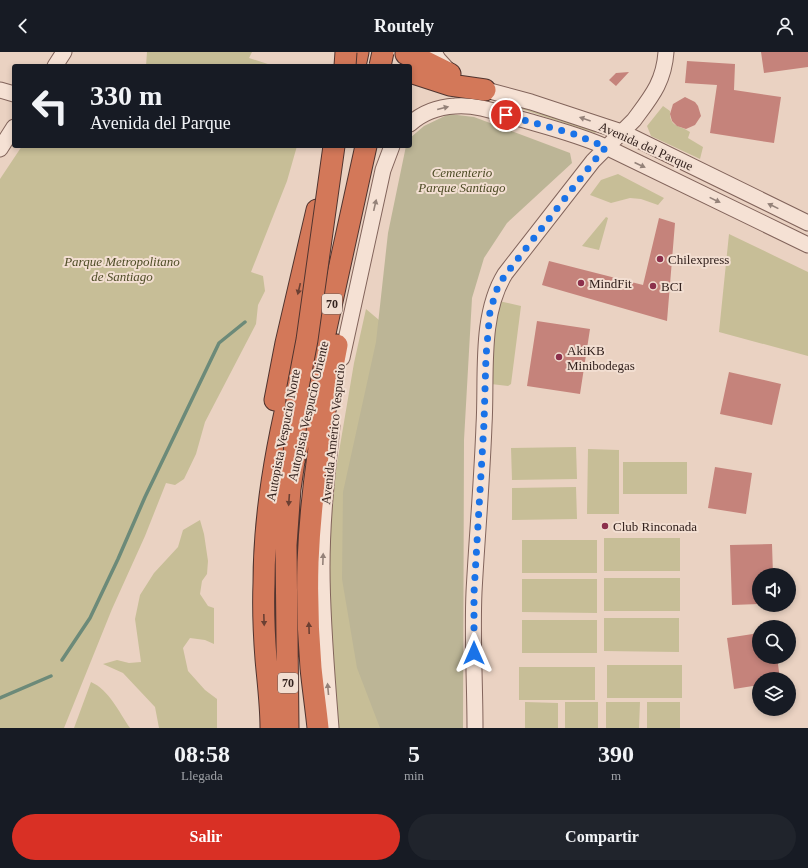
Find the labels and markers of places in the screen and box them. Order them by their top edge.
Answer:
pin [489,98,523,132]
place label: Chilexpress [668,252,729,267]
marker: Chilexpress [655,254,665,264]
place label: MindFit [589,276,632,291]
marker: MindFit [576,278,586,288]
place label: BCI [661,279,683,294]
marker: BCI [648,281,658,291]
place label: AkiKB Minibodegas [567,343,635,373]
marker: AkiKB Minibodegas [554,352,564,362]
place label: Club Rinconada [613,519,697,534]
marker: Club Rinconada [600,521,610,531]

